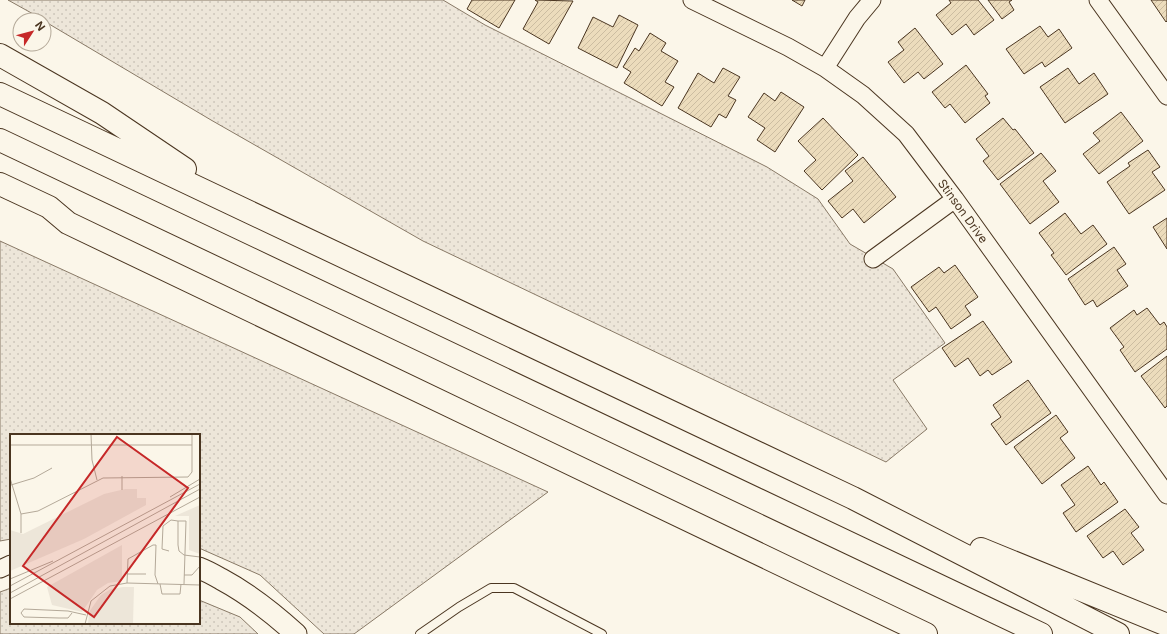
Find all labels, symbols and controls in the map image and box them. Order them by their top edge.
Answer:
north arrow [12,12,52,52]
text: N [32,19,48,34]
street label: Stinson Drive [935,176,991,246]
inset map [10,434,200,624]

